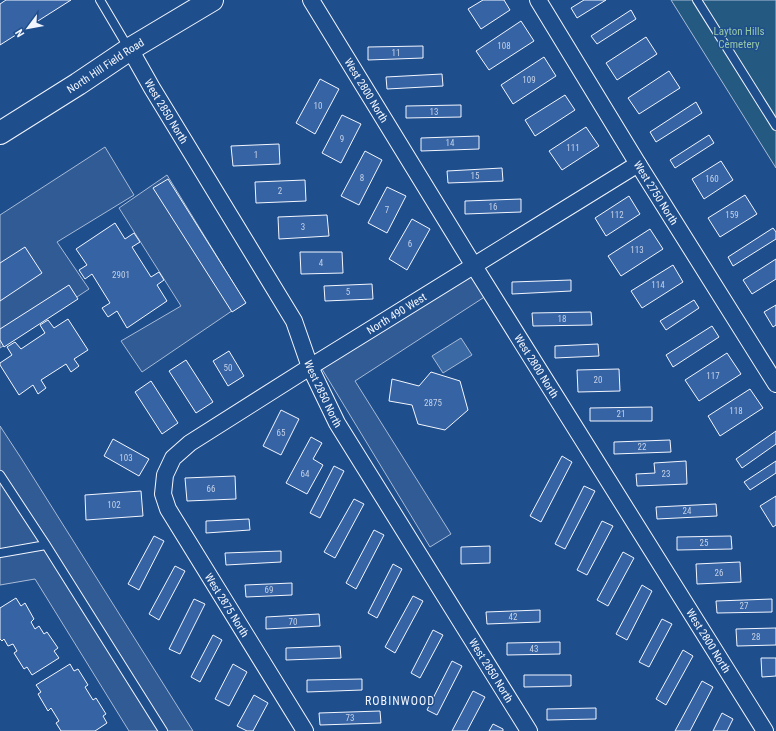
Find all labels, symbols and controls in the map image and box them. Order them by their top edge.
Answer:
north arrow [8,8,48,48]
park label: Layton Hills Cemetery [714,25,764,51]
text: N [13,27,27,39]
street label: North Hill Field Road [65,36,147,96]
house number: 108 [497,41,511,51]
house number: 11 [392,48,400,58]
street label: West 2800 North [341,56,391,125]
house number: 109 [522,75,536,85]
street label: West 2850 North [141,77,190,146]
house number: 10 [314,101,322,111]
house number: 13 [430,107,438,117]
house number: 9 [340,134,344,144]
house number: 14 [446,138,455,148]
house number: 111 [566,143,580,153]
house number: 1 [254,150,258,160]
street label: West 2750 North [631,159,681,227]
house number: 15 [471,171,480,181]
house number: 8 [360,173,364,183]
house number: 160 [705,174,719,184]
house number: 2 [278,186,283,196]
house number: 16 [489,202,497,212]
house number: 7 [385,205,390,215]
house number: 112 [610,210,624,220]
house number: 159 [725,210,739,220]
house number: 3 [301,222,305,232]
house number: 6 [408,239,412,249]
house number: 113 [630,245,644,255]
house number: 4 [319,258,324,268]
house number: 2901 [112,270,130,280]
house number: 114 [651,280,665,290]
house number: 5 [346,287,351,297]
street label: North 490 West [365,291,429,337]
house number: 18 [558,314,566,324]
street label: West 2800 North [511,332,561,401]
street label: West 2850 North [301,359,344,430]
house number: 50 [224,363,232,373]
house number: 117 [706,371,720,381]
house number: 20 [594,375,602,385]
house number: 2875 [424,398,442,408]
house number: 118 [729,406,743,416]
house number: 21 [617,409,625,419]
house number: 65 [277,428,286,438]
house number: 22 [638,442,647,452]
house number: 103 [119,453,133,463]
house number: 64 [301,469,310,479]
house number: 23 [662,469,670,479]
house number: 66 [207,484,215,494]
house number: 102 [107,500,121,510]
house number: 24 [683,506,692,516]
house number: 25 [700,538,709,548]
house number: 26 [715,568,723,578]
street label: West 2875 North [202,571,251,640]
house number: 69 [265,585,273,595]
house number: 27 [740,601,749,611]
street label: West 2800 North [683,607,733,675]
house number: 42 [509,612,518,622]
house number: 70 [289,617,297,627]
house number: 28 [752,632,760,642]
street label: West 2850 North [466,636,516,705]
house number: 43 [530,644,538,654]
district label: ROBINWOOD [365,694,435,708]
house number: 73 [346,713,354,723]

